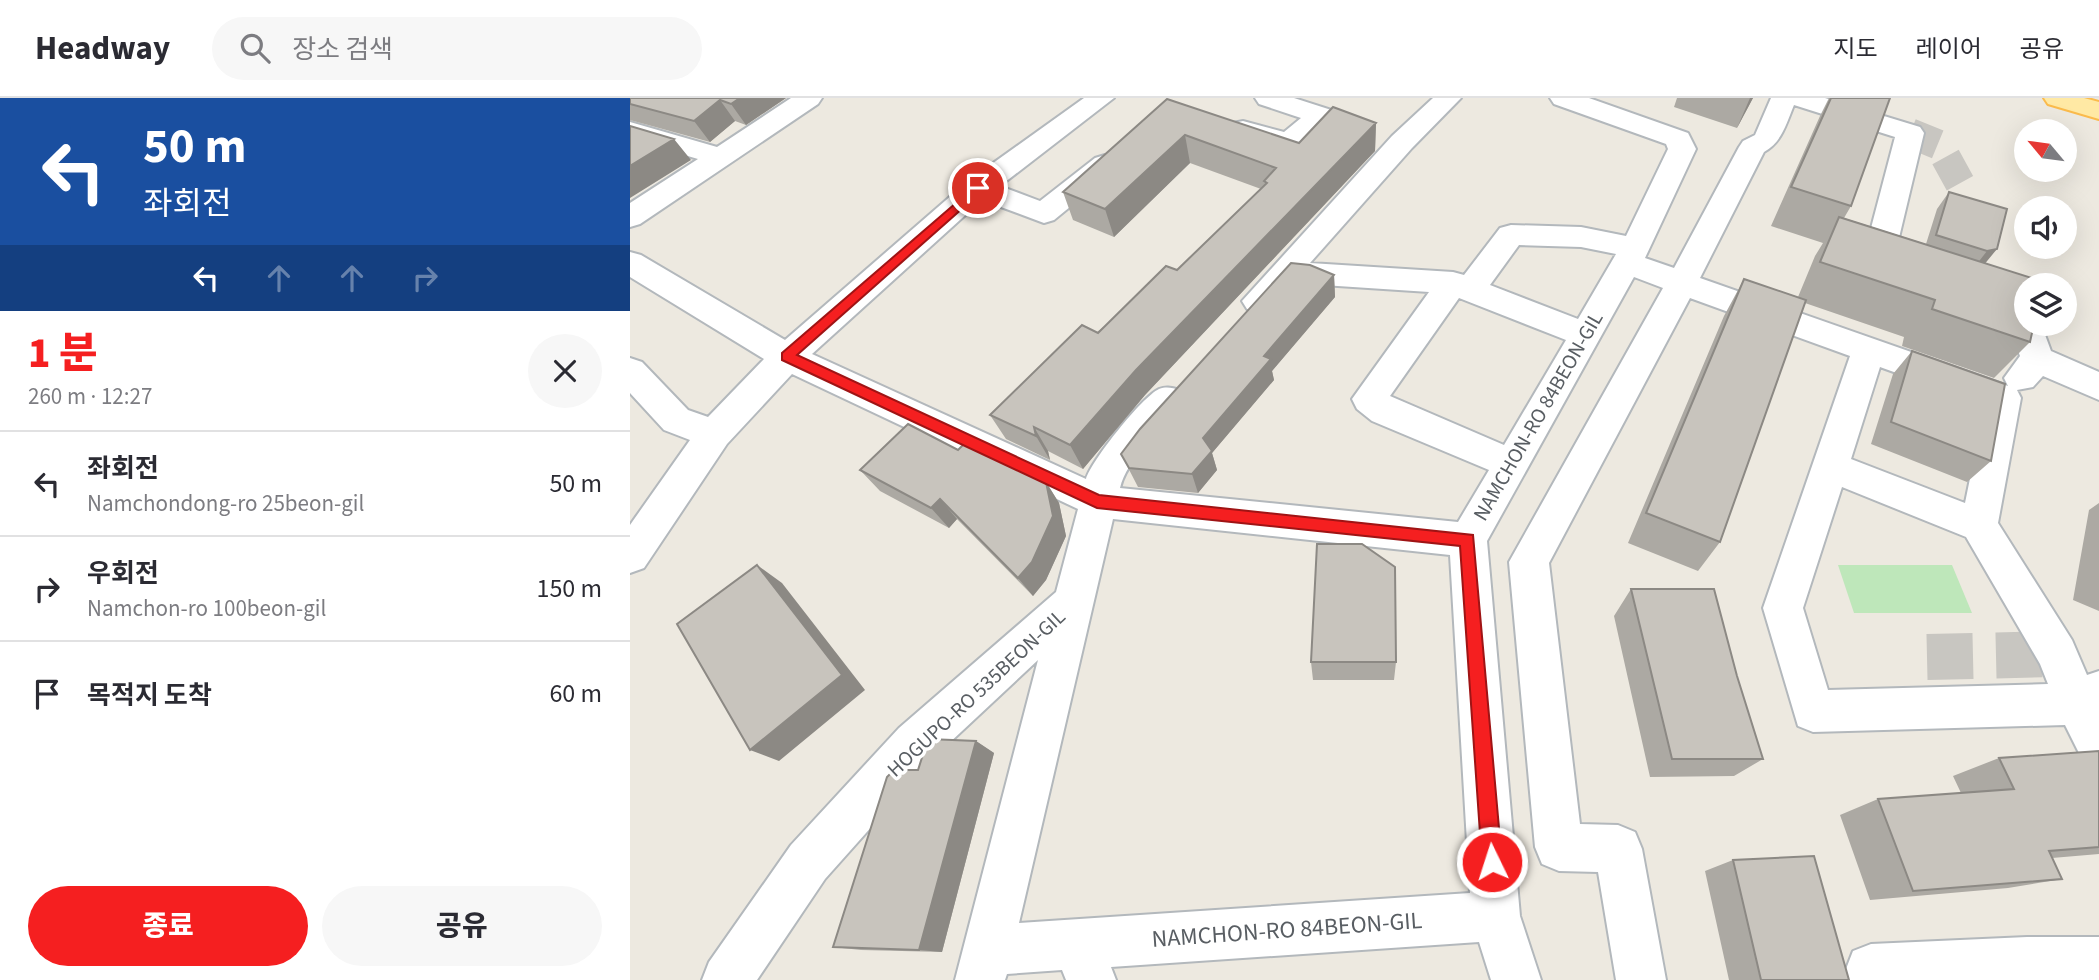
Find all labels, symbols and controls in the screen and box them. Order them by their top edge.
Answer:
search box [212,17,702,80]
text: Headway [35,25,170,72]
icon: search [236,29,274,67]
text: 장소 검색 [292,31,393,68]
text: 지도 [1833,32,1878,67]
text: 레이어 [1916,32,1982,67]
text: 공유 [2020,32,2064,67]
text: 50 m [143,112,247,182]
north arrow [2014,119,2077,182]
map controls [2014,119,2077,336]
icon: left [28,126,119,217]
pin [948,158,1008,218]
icon: arrive [959,169,997,207]
text: 좌회전 [143,181,231,227]
button: sound [2014,196,2077,259]
icon: left [187,259,225,297]
icon: ahead [260,259,298,297]
icon: ahead [333,259,371,297]
icon: right [406,259,444,297]
button: layers [2014,273,2077,336]
street label: NAMCHON-RO 84BEON-GIL [1466,306,1610,526]
text: 1 분 [28,324,97,384]
button: close [528,334,602,408]
text: 260 m · 12:27 [28,380,152,413]
text: 좌회전 [87,450,159,487]
icon: left [28,465,66,503]
text: 50 m [549,465,602,502]
text: Namchondong-ro 25beon-gil [87,487,364,520]
text: 우회전 [87,555,159,592]
icon: right [28,570,66,608]
text: 150 m [536,570,602,607]
text: Namchon-ro 100beon-gil [87,592,326,625]
street label: HOGUPO-RO 535BEON-GIL [880,602,1072,784]
icon: arrive [28,675,66,713]
text: 60 m [549,675,602,712]
text: 목적지 도착 [87,677,212,714]
position arrow [1455,825,1529,899]
button: 종료 [28,886,308,966]
button: 공유 [322,886,602,966]
street label: NAMCHON-RO 84BEON-GIL [1151,903,1424,957]

